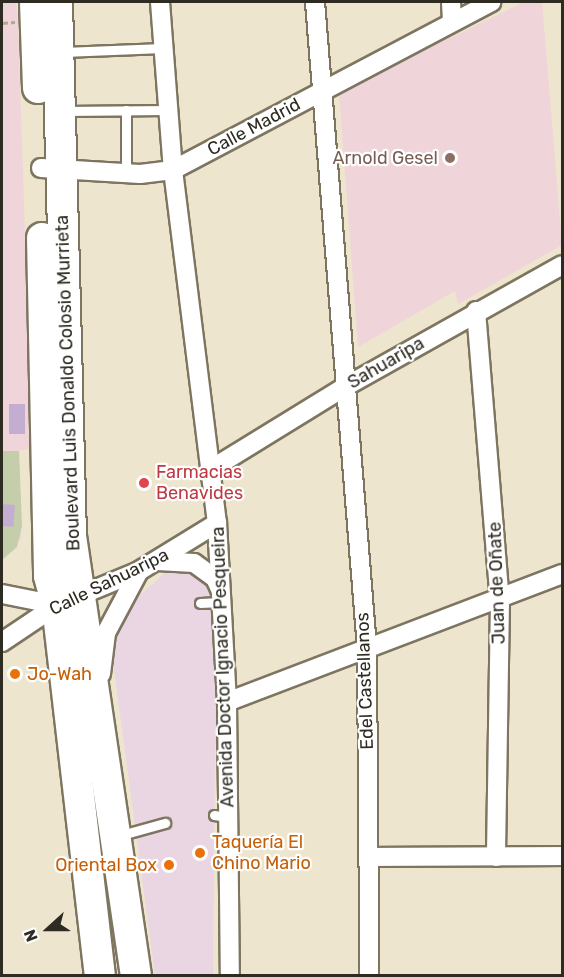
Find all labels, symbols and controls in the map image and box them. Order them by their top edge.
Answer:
street label: Calle Madrid [204,94,304,160]
place label: Arnold Gesel [332,147,438,169]
marker: Arnold Gesel [443,151,457,165]
street label: Boulevard Luis Donaldo Colosio Murrieta [51,215,85,551]
street label: Sahuaripa [344,332,428,394]
place label: Farmacias Benavides [156,462,243,504]
marker: Farmacias Benavides [137,476,151,490]
street label: Juan de Oñate [484,521,510,645]
street label: Avenida Doctor Ignacio Pesqueira [207,526,239,808]
street label: Calle Sahuaripa [46,544,172,620]
street label: Edel Castellanos [352,612,378,750]
place label: Jo-Wah [27,663,92,685]
marker: Jo-Wah [8,667,22,681]
place label: Taquería El Chino Mario [212,832,311,874]
marker: Taquería El Chino Mario [193,846,207,860]
place label: Oriental Box [55,854,157,876]
marker: Oriental Box [162,858,176,872]
north arrow [18,899,78,959]
text: N [20,927,42,944]

